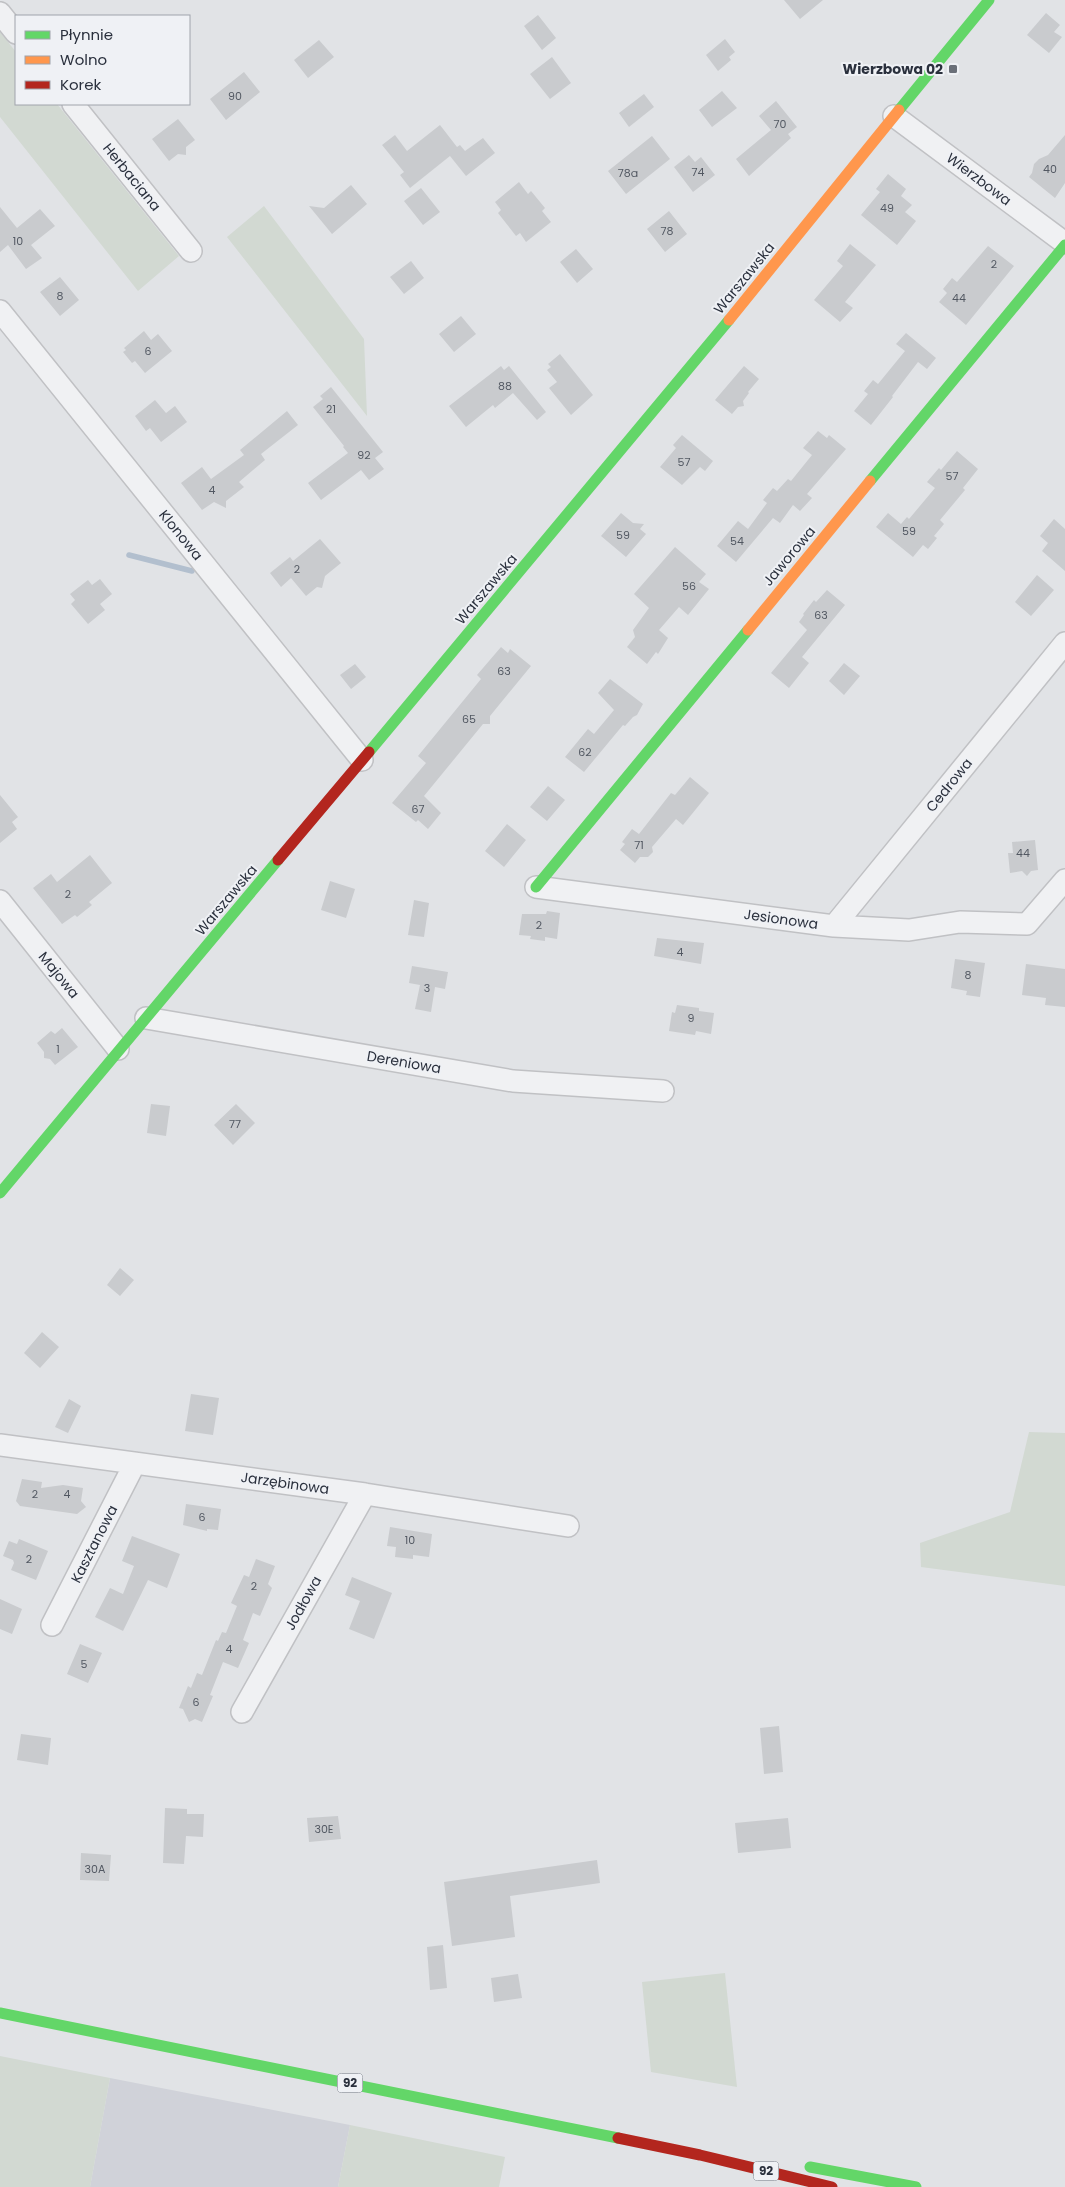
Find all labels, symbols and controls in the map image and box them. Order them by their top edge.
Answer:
legend [15,15,190,105]
text: Płynnie [60,24,113,45]
text: Wolno [60,49,107,70]
place label: Wierzbowa 02 [842,59,943,79]
marker: Wierzbowa 02 [947,63,959,75]
text: Korek [60,74,101,95]
house number: 90 [228,88,242,104]
house number: 70 [774,116,787,132]
street label: Herbaciana [98,139,166,215]
street label: Wierzbowa [942,148,1016,210]
house number: 40 [1043,161,1057,177]
house number: 74 [692,164,705,180]
house number: 78a [618,165,638,181]
house number: 49 [880,200,894,216]
house number: 78 [661,223,674,239]
house number: 10 [13,233,23,249]
street label: Warszawska [709,238,779,318]
house number: 2 [991,256,997,272]
house number: 8 [57,288,64,304]
house number: 44 [952,290,966,306]
house number: 6 [145,343,152,359]
house number: 88 [498,378,512,394]
house number: 21 [326,401,336,417]
house number: 92 [357,447,371,463]
house number: 57 [678,454,690,470]
house number: 57 [946,468,958,484]
house number: 4 [209,482,216,498]
street label: Klonowa [154,506,208,564]
street label: Jaworowa [758,522,820,590]
house number: 59 [902,523,916,539]
house number: 59 [616,527,630,543]
house number: 54 [730,533,744,549]
street label: Warszawska [450,549,522,629]
house number: 2 [294,561,300,577]
house number: 56 [682,578,696,594]
house number: 63 [814,607,828,623]
house number: 63 [497,663,511,679]
house number: 65 [462,711,476,727]
house number: 62 [578,744,592,760]
street label: Cedrowa [921,754,977,816]
house number: 67 [412,801,425,817]
house number: 71 [634,837,644,853]
house number: 44 [1016,845,1030,861]
street label: Warszawska [190,860,262,940]
house number: 2 [65,886,71,902]
street label: Jesionowa [743,904,819,934]
house number: 2 [536,917,542,933]
house number: 4 [677,944,684,960]
street label: Majowa [34,947,84,1003]
house number: 8 [965,967,972,983]
house number: 3 [424,980,430,996]
house number: 9 [688,1010,695,1026]
house number: 1 [56,1041,60,1057]
street label: Dereniowa [365,1046,443,1078]
house number: 77 [229,1116,241,1132]
street label: Jarzębinowa [240,1467,330,1499]
house number: 2 [32,1486,38,1502]
house number: 4 [64,1486,71,1502]
street label: Kasztanowa [66,1502,122,1586]
house number: 6 [199,1509,206,1525]
house number: 10 [405,1532,415,1548]
house number: 2 [26,1551,32,1567]
street label: Jodłowa [280,1572,326,1634]
house number: 2 [251,1578,257,1594]
house number: 4 [226,1641,233,1657]
house number: 5 [81,1656,88,1672]
house number: 6 [193,1694,200,1710]
house number: 30E [314,1821,334,1837]
house number: 30A [85,1861,106,1877]
road number: 92 [338,2074,362,2092]
road number: 92 [754,2162,778,2180]

